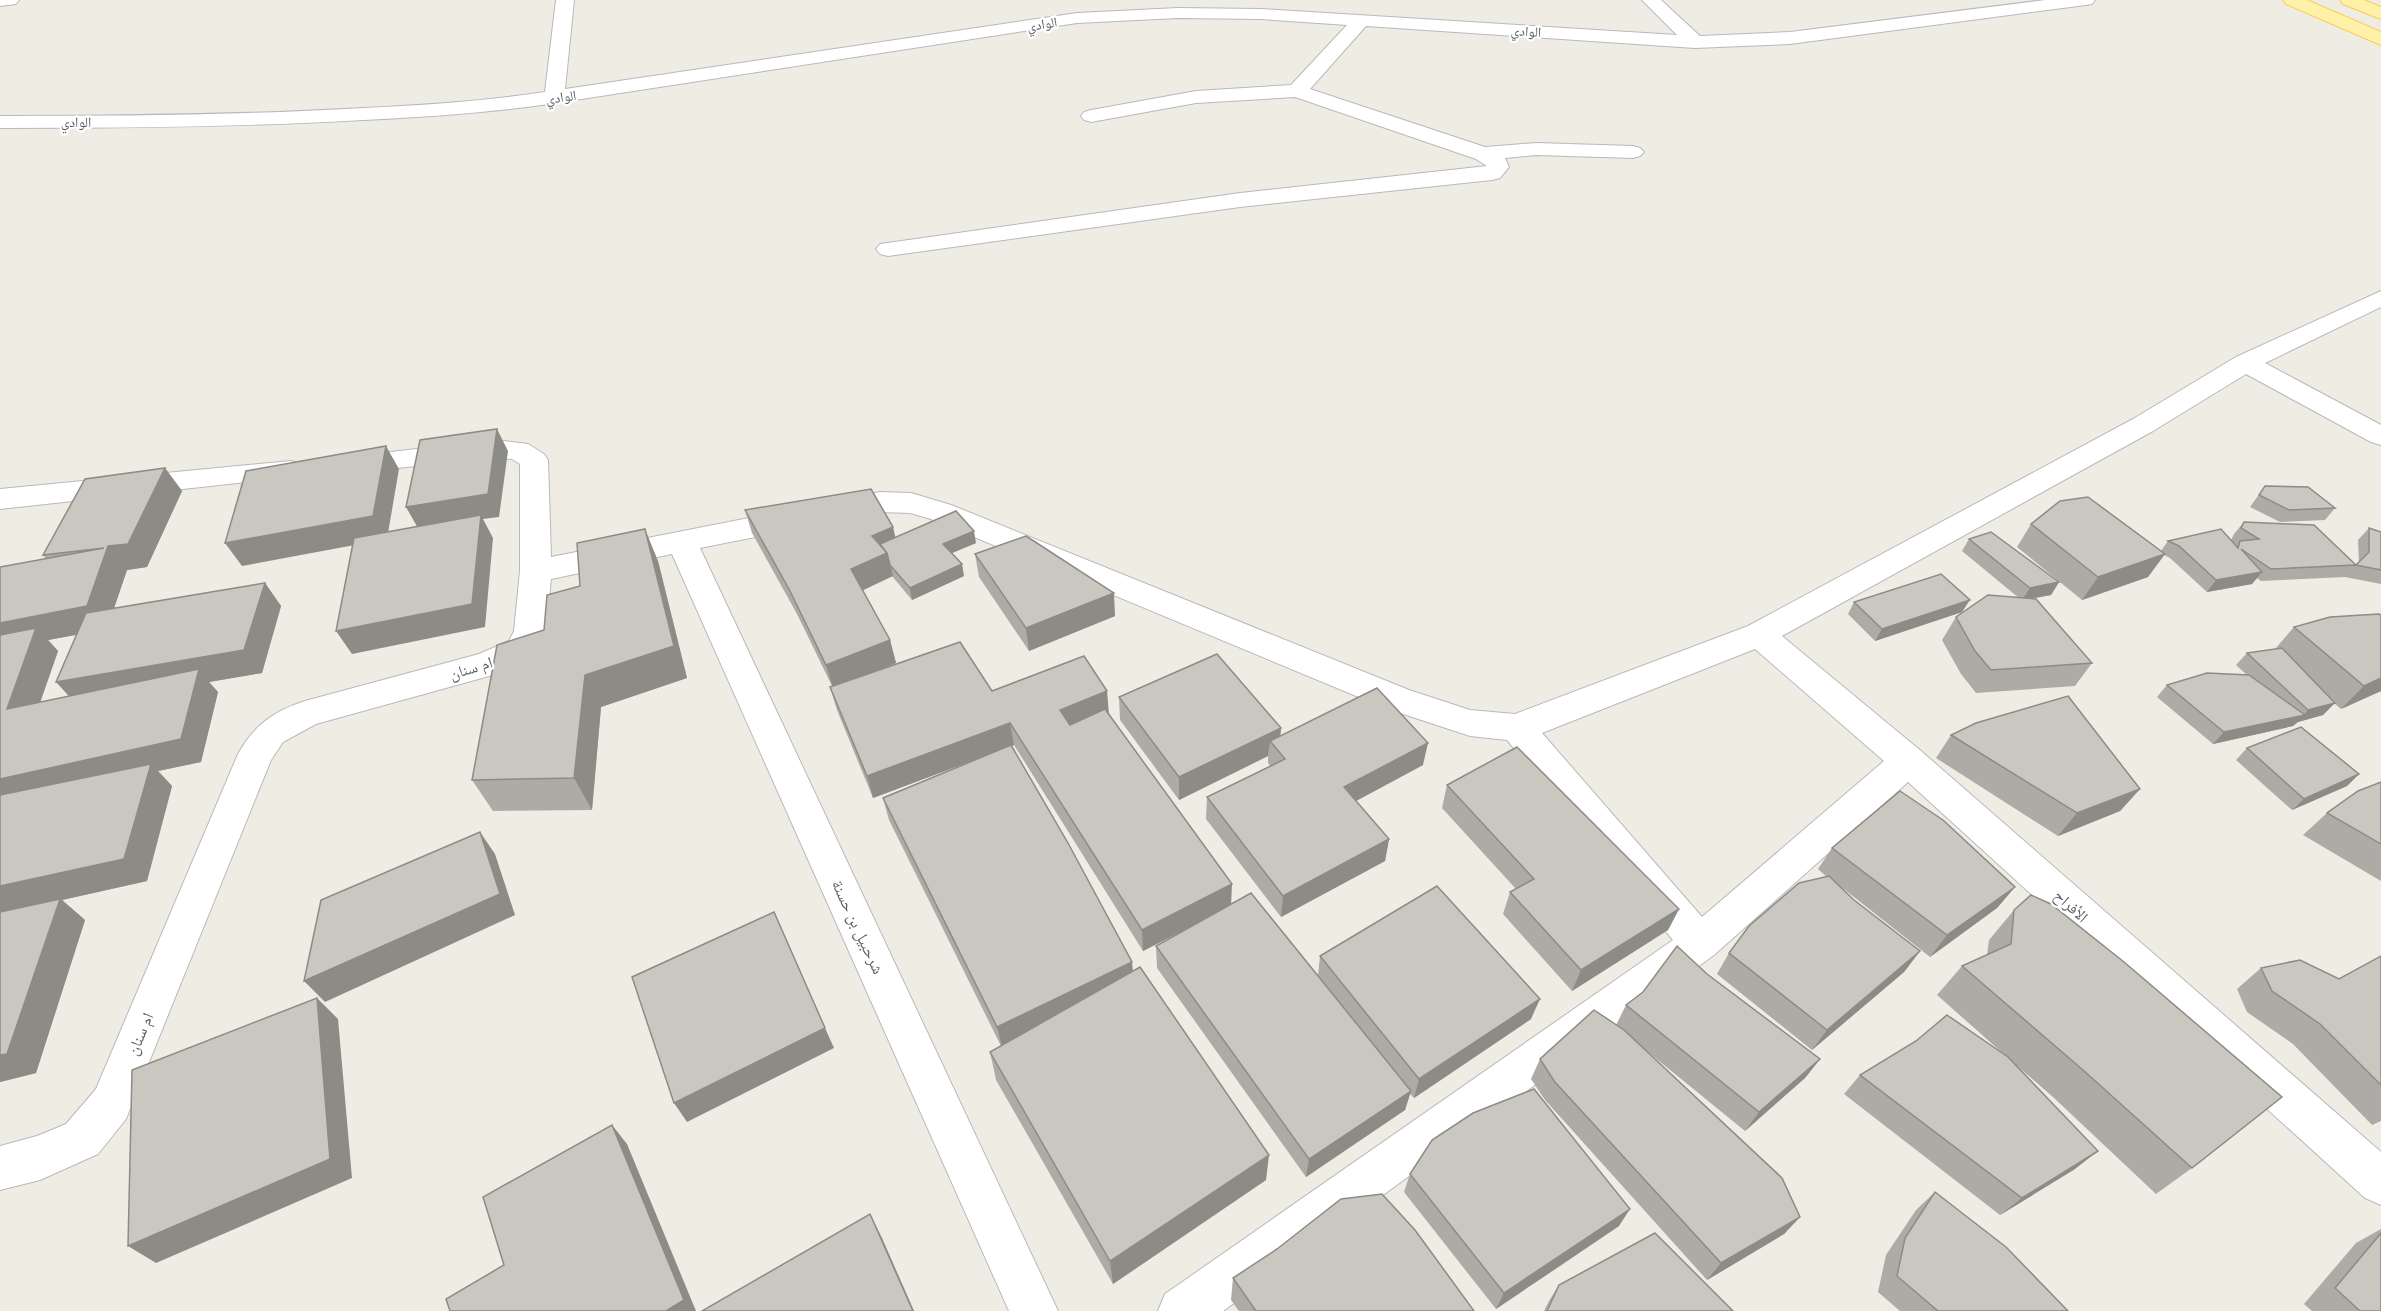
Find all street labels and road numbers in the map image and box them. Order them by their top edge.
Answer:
street label: الوادي [1026,14,1059,38]
street label: الوادي [1510,22,1542,44]
street label: الوادي [545,87,578,111]
street label: الوادي [61,114,91,134]
street label: ام سنان [447,652,495,685]
street label: شرحبيل بن حسنة [827,877,888,977]
street label: الأفراح [2049,886,2092,927]
street label: ام سنان [123,1010,158,1058]

